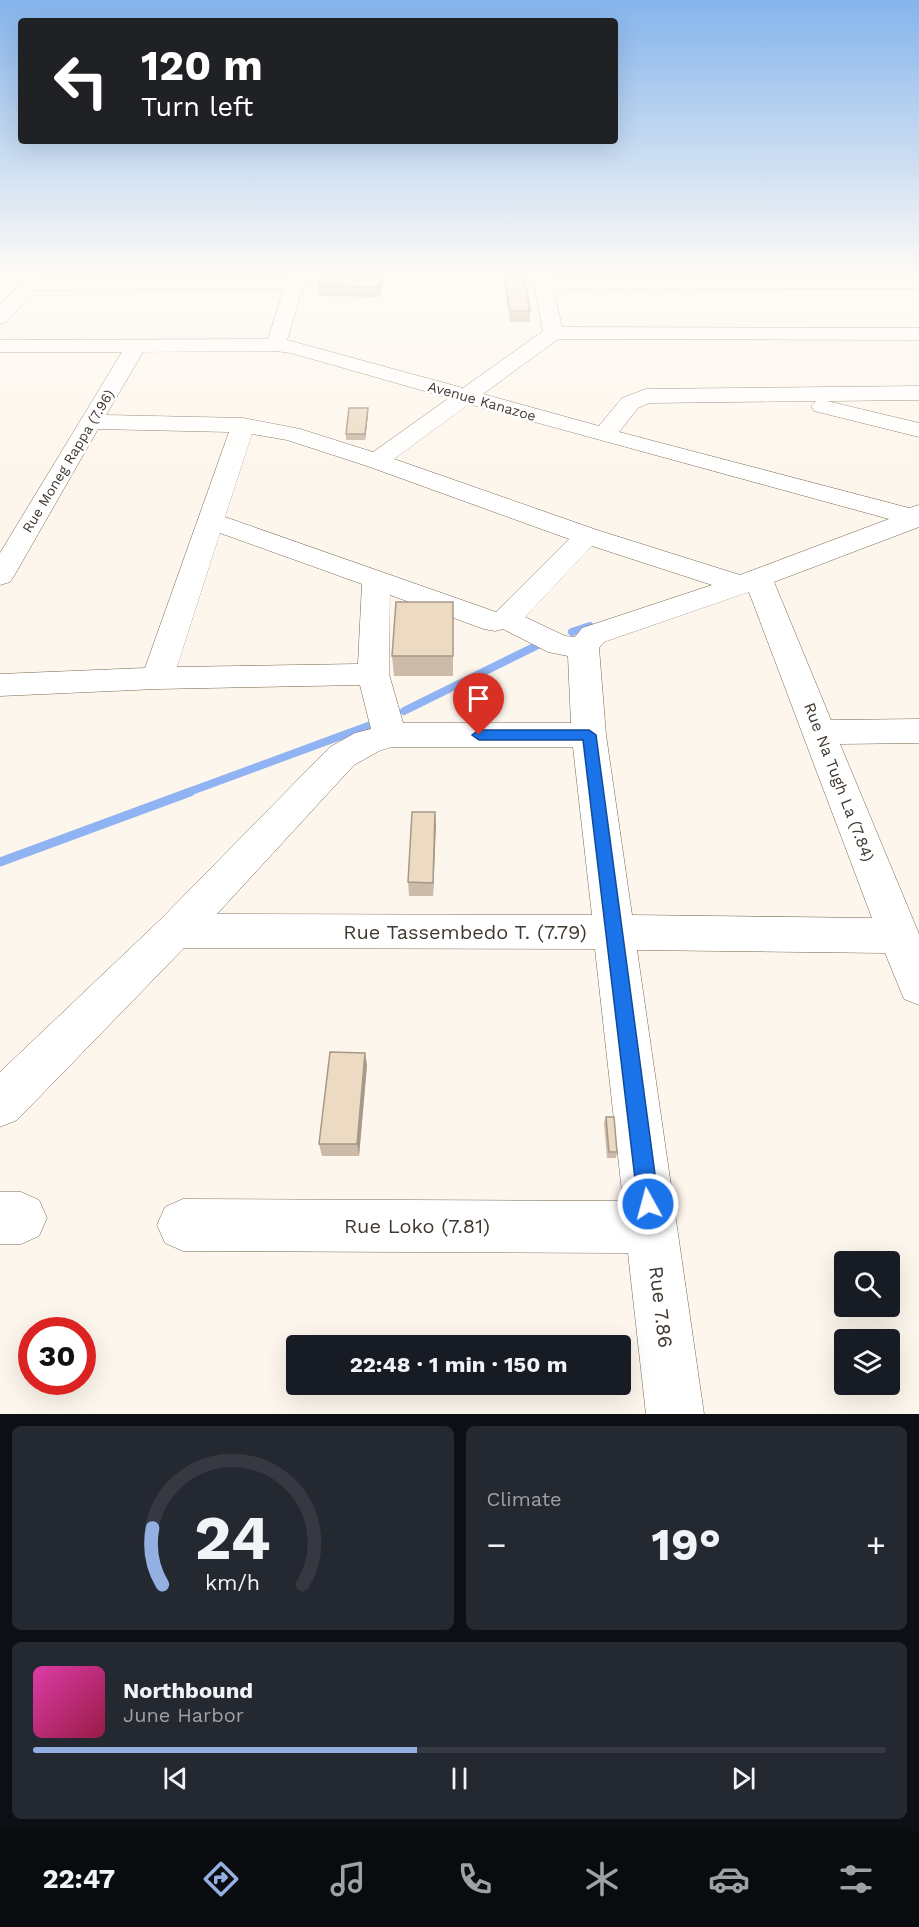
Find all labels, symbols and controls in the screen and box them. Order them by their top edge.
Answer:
text: 120 m [141,41,263,90]
icon: left [42,42,120,120]
text: Turn left [141,91,253,123]
street label: Avenue Kanazoe [426,378,538,424]
street label: Rue Moneg Rappa (7.96) [19,387,117,535]
pin [453,673,504,735]
icon: arrive [462,682,495,715]
street label: Rue Na Tugh La (7.84) [800,700,878,864]
street label: Rue Tassembedo T. (7.79) [343,920,587,944]
position arrow [616,1172,680,1236]
street label: Rue Loko (7.81) [344,1214,490,1238]
map controls [834,1251,900,1395]
button: search [834,1251,900,1317]
street label: Rue 7.86 [644,1265,678,1349]
speed limit sign: 30 [18,1317,96,1395]
button: layers [834,1329,900,1395]
text: 22:48 · 1 min · 150 m [350,1352,567,1377]
text: Climate [487,1487,562,1511]
text: 24 [194,1501,271,1574]
text: 19° [652,1518,721,1571]
text: − [487,1525,506,1564]
text: + [866,1525,886,1564]
text: km/h [205,1570,260,1595]
text: Northbound [123,1678,253,1703]
text: June Harbor [123,1703,244,1727]
icon: previous [159,1762,192,1795]
icon: pause [443,1762,476,1795]
icon: next [727,1762,760,1795]
icon: directions [200,1858,242,1900]
icon: music [327,1858,369,1900]
icon: phone [454,1858,496,1900]
icon: climate [581,1858,623,1900]
icon: car [708,1858,750,1900]
icon: filters [835,1858,877,1900]
text: 22:47 [42,1863,115,1895]

